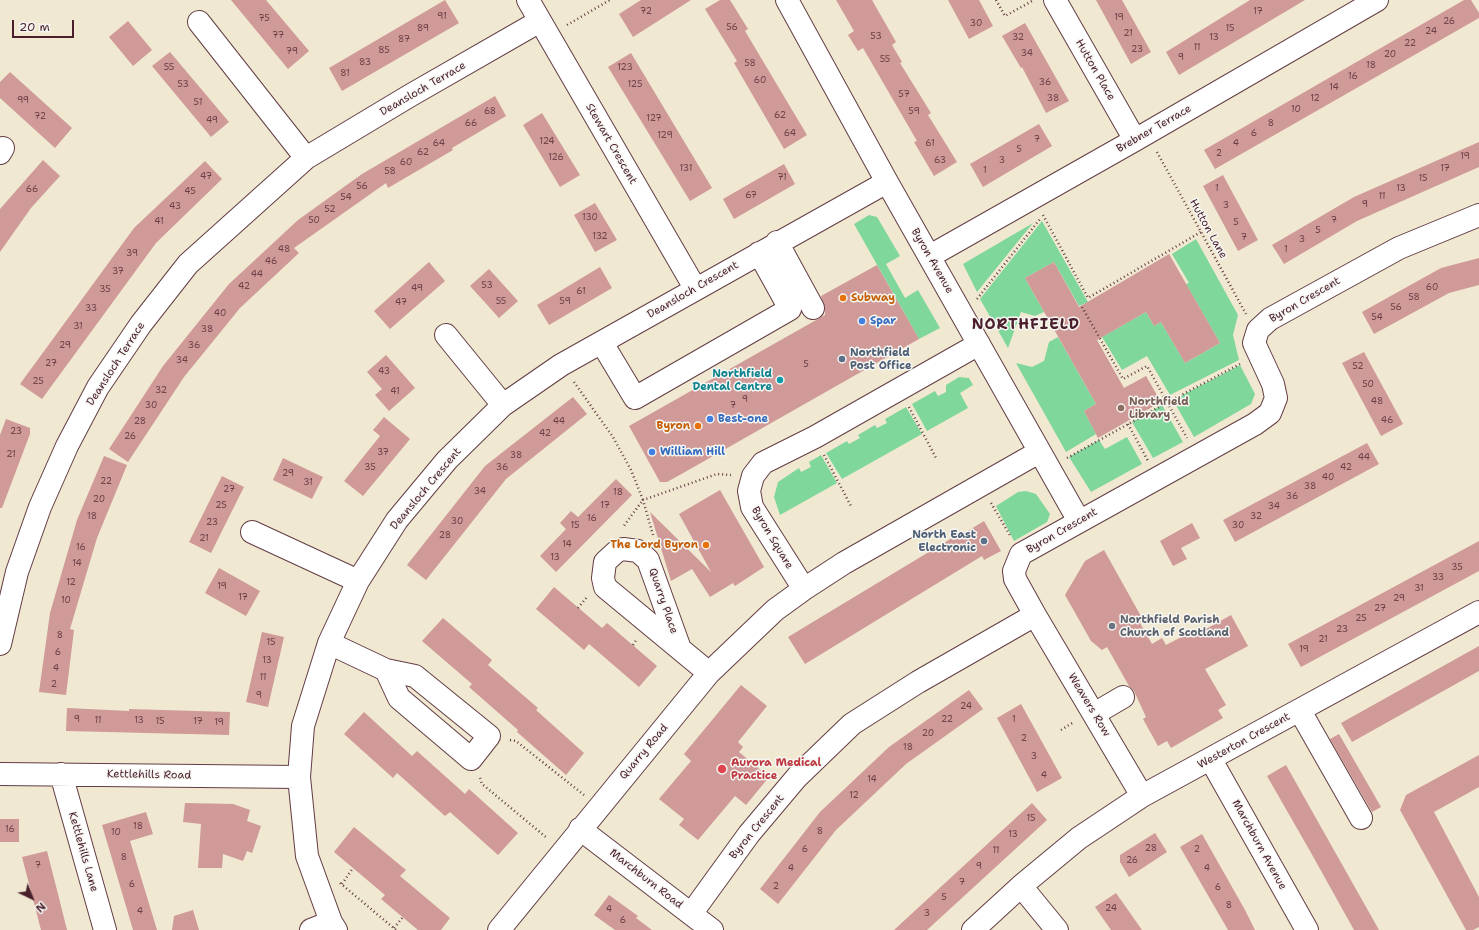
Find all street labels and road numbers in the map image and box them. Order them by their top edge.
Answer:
street label: Hutton Place [1072,37,1118,103]
street label: Deansloch Terrace [378,59,468,119]
street label: Stewart Crescent [582,101,640,187]
street label: Brebner Terrace [1114,102,1194,156]
street label: Hutton Lane [1186,197,1230,261]
street label: Byron Avenue [908,226,956,296]
street label: Deansloch Crescent [645,259,741,321]
street label: Byron Crescent [1267,274,1343,326]
street label: Deansloch Terrace [84,320,148,408]
street label: Deansloch Crescent [388,445,464,533]
street label: Byron Square [748,504,796,572]
street label: Byron Crescent [1024,505,1100,557]
street label: Quarry Place [646,566,680,636]
street label: Weavers Row [1065,671,1113,739]
street label: Westerton Crescent [1196,710,1292,772]
street label: Quarry Road [617,722,671,782]
street label: Kettlehills Road [107,768,191,782]
street label: Byron Crescent [727,792,787,862]
street label: Marchburn Avenue [1229,798,1289,892]
street label: Kettlehills Lane [65,810,101,894]
street label: Marchburn Road [607,846,685,912]

